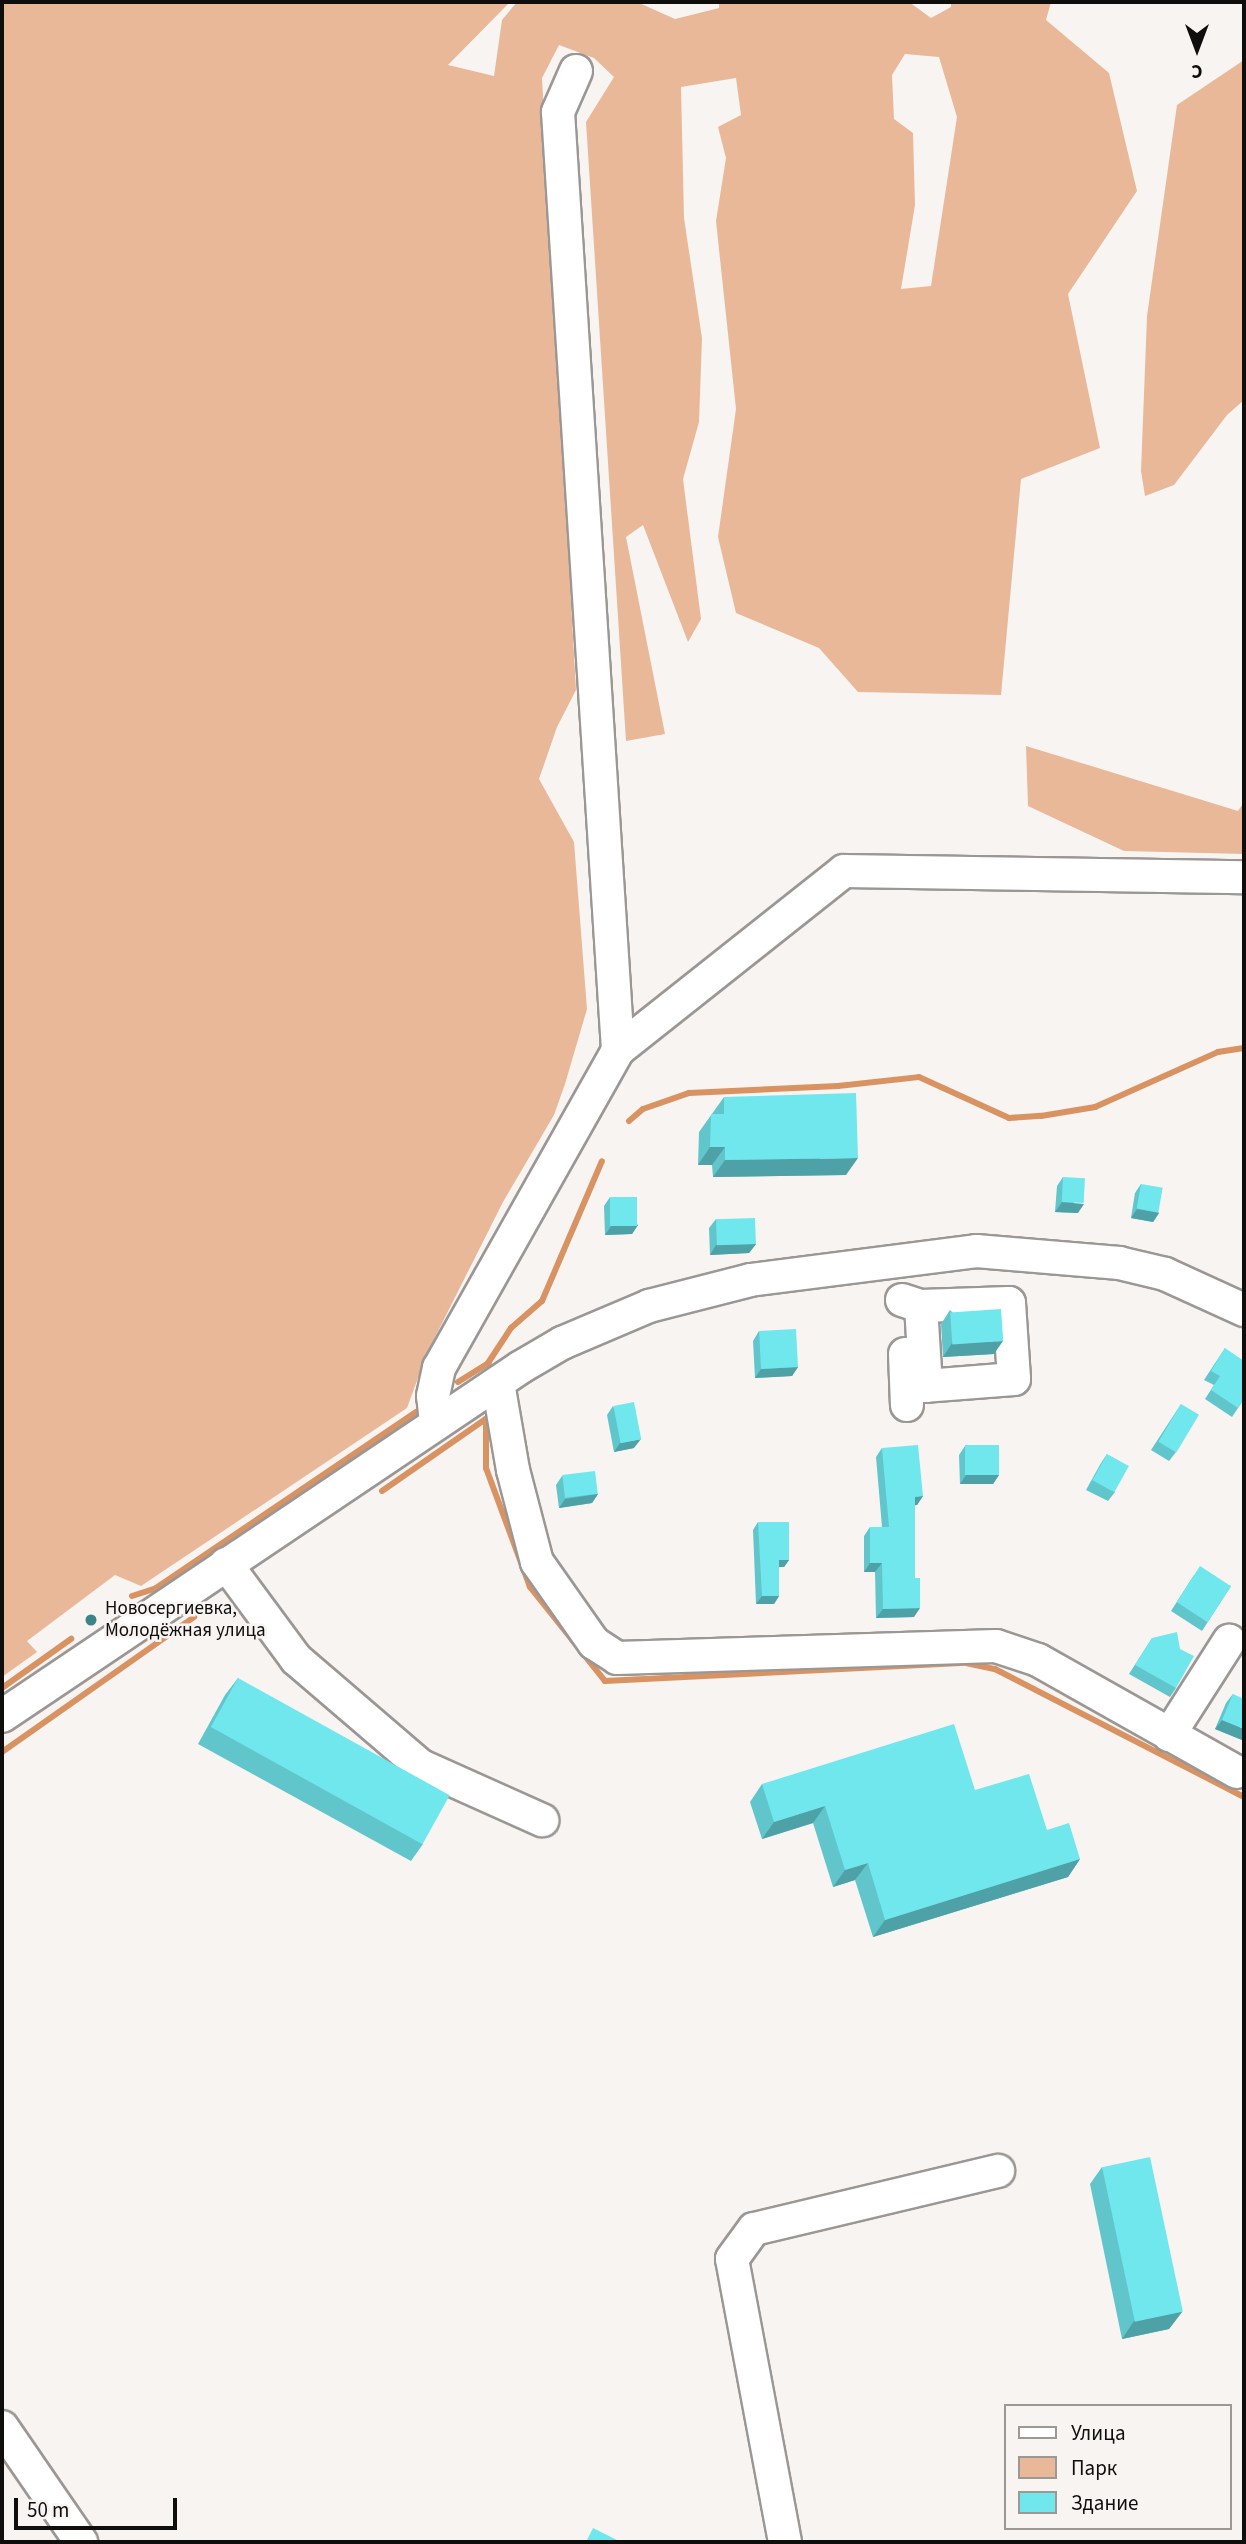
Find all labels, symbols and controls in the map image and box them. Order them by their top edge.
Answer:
north arrow [1162,14,1232,84]
text: С [1191,57,1203,84]
place label: Новосергиевка, Молодёжная улица [105,1598,266,1642]
marker: Новосергиевка, Молодёжная улица [83,1612,99,1628]
legend [1004,2404,1232,2530]
text: Улица [1071,2418,1126,2448]
text: Парк [1071,2453,1117,2483]
scale bar [18,2484,180,2528]
text: Здание [1071,2488,1139,2518]
text: 50 m [27,2495,69,2525]

